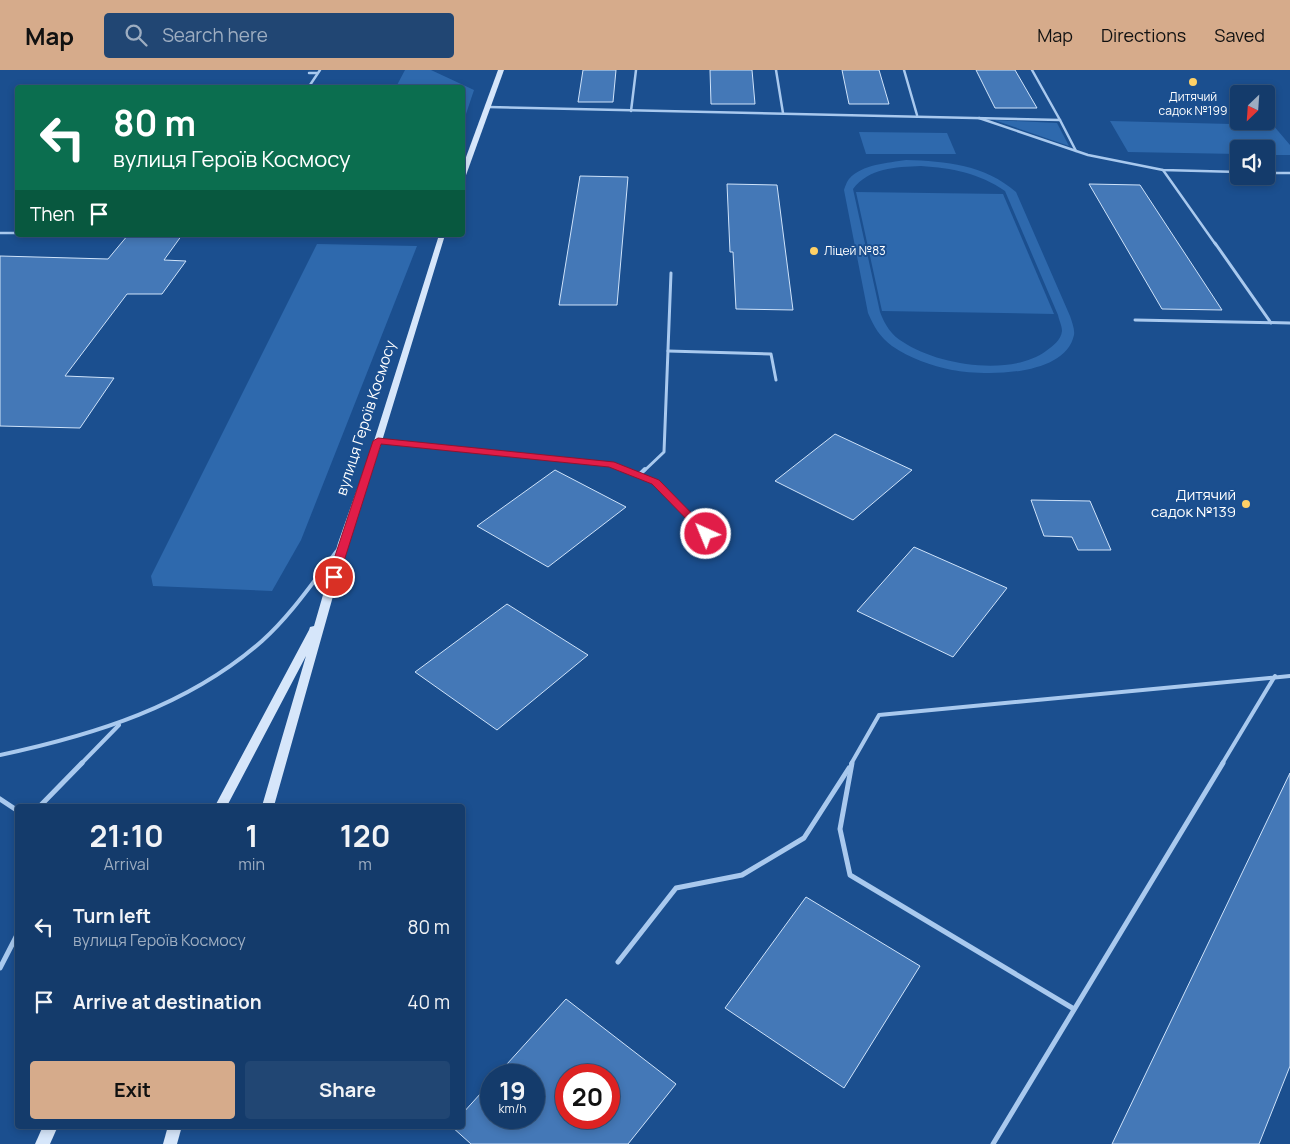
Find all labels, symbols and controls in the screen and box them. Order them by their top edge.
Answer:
search box [104,13,454,58]
text: Map [25,19,74,52]
icon: search [122,21,150,49]
text: Search here [162,22,268,48]
text: Map [1037,23,1073,47]
text: Directions [1101,23,1186,47]
text: Saved [1214,23,1265,47]
marker: Дитячий садок №199 [1187,76,1199,88]
north arrow [1230,85,1275,130]
map controls [1230,85,1275,185]
place label: Дитячий садок №199 [1159,88,1227,119]
text: 80 m [113,99,196,147]
icon: left [30,105,95,170]
button: sound [1230,140,1275,185]
text: вулиця Героїв Космосу [113,144,351,174]
icon: arrive [85,200,113,228]
text: Then [30,201,75,227]
place label: Ліцей №83 [824,242,886,259]
marker: Ліцей №83 [808,245,820,257]
street label: вулиця Героїв Космосу [331,338,401,498]
place label: Дитячий садок №139 [1151,484,1236,522]
marker: Дитячий садок №139 [1240,498,1252,510]
position arrow [679,507,731,559]
pin [313,556,355,598]
icon: arrive [320,563,348,591]
text: 21:10 [90,815,164,856]
text: 1 [245,815,258,856]
text: 120 [340,815,390,856]
text: Arrival [104,853,149,875]
text: min [238,853,265,875]
text: m [358,853,372,875]
text: Turn left [73,903,151,929]
icon: left [30,913,58,941]
text: 80 m [407,914,450,940]
text: вулиця Героїв Космосу [73,929,246,951]
icon: arrive [30,988,58,1016]
text: Arrive at destination [73,989,262,1015]
text: 40 m [407,989,450,1015]
button: Exit [30,1061,235,1119]
button: Share [245,1061,450,1119]
speed limit sign: 20 [555,1064,620,1129]
text: 19 [499,1073,526,1108]
text: km/h [499,1100,526,1117]

